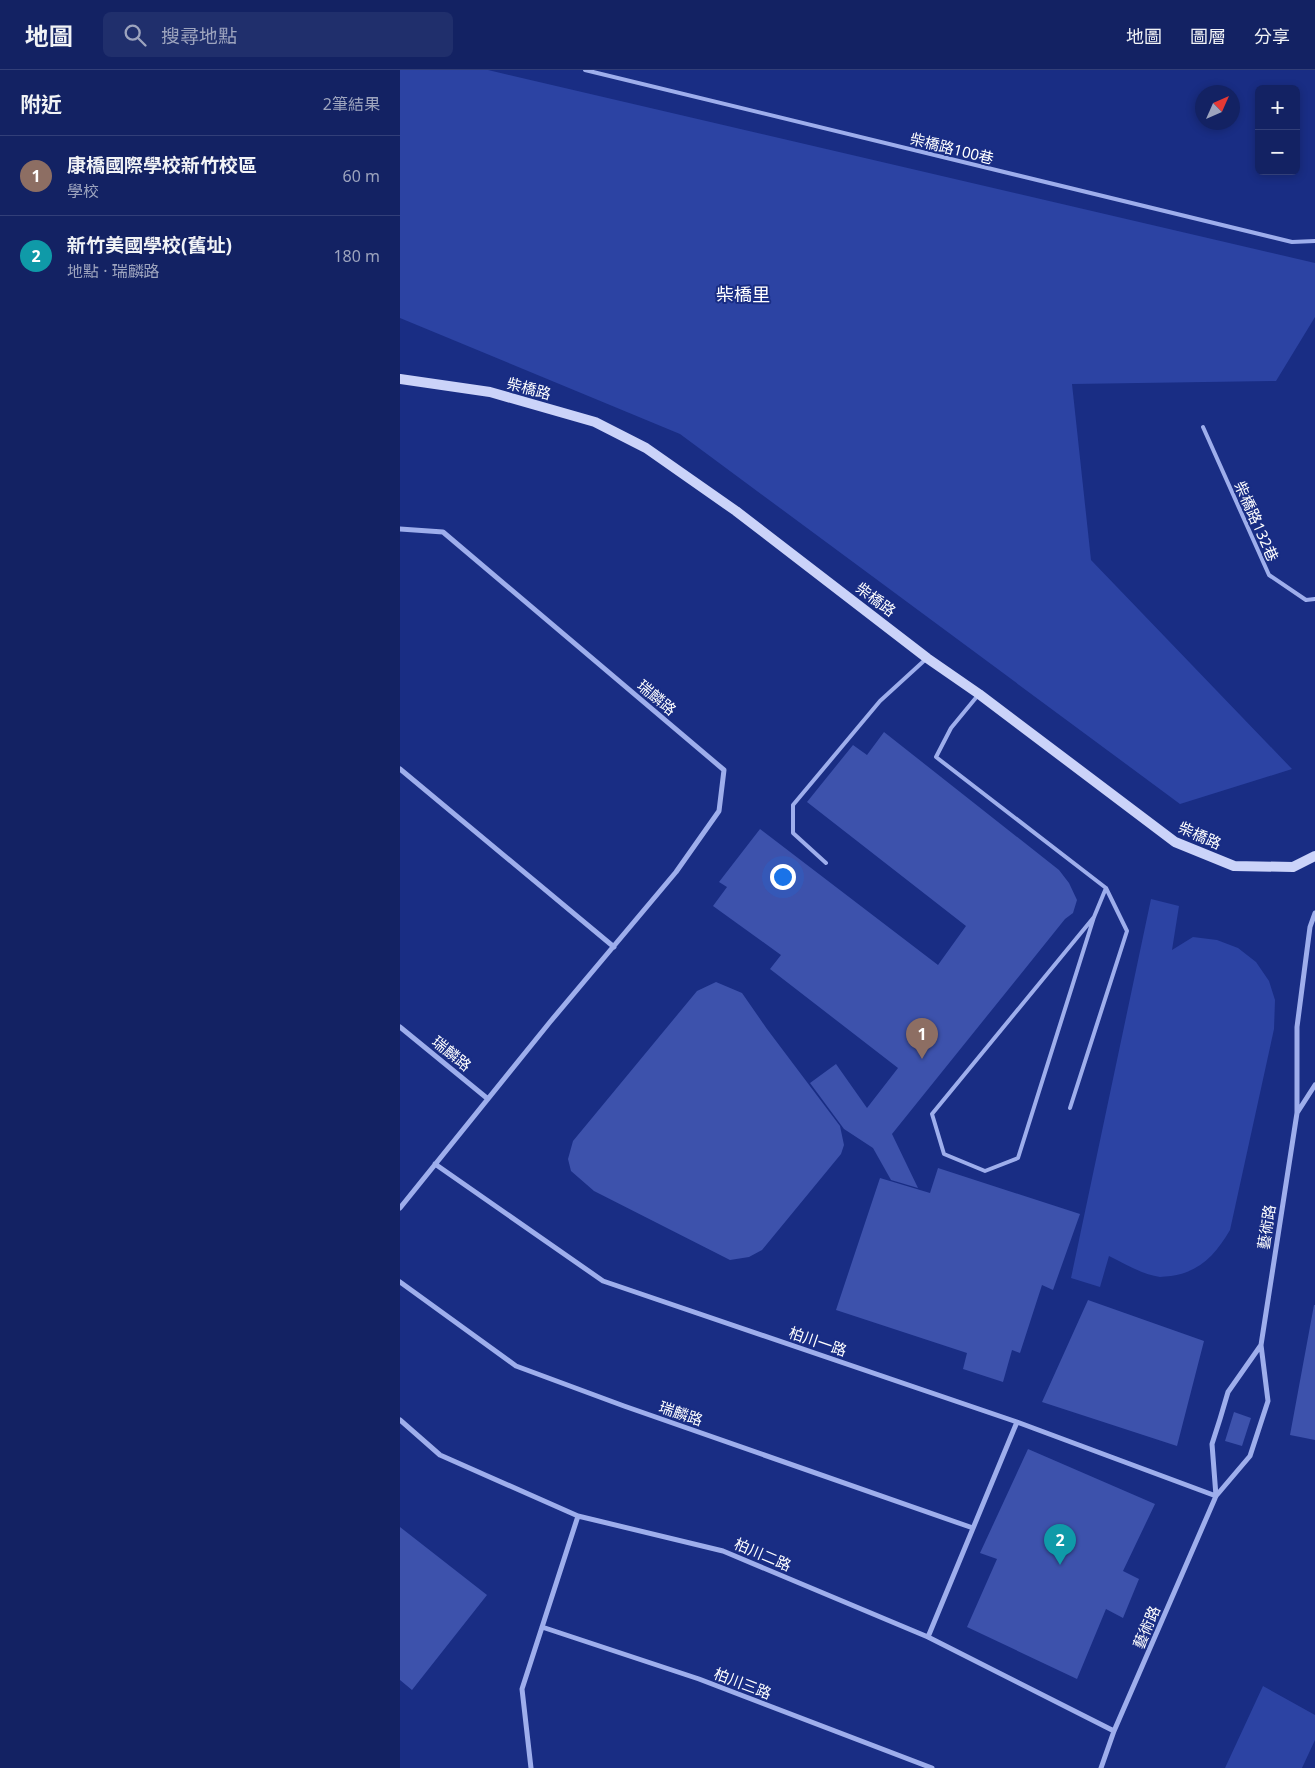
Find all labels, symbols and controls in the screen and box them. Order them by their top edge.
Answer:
search box [103,12,453,57]
text: 地圖 [25,19,73,52]
icon: search [121,21,149,49]
text: 搜尋地點 [161,23,237,49]
text: 地圖 [1126,24,1162,48]
text: 圖層 [1190,24,1226,48]
text: 分享 [1254,24,1290,48]
north arrow [1195,85,1240,130]
map controls [1255,85,1300,175]
button: + [1255,85,1300,130]
text: 附近 [20,90,62,118]
text: 2筆結果 [323,93,380,115]
street label: 柴橋路100巷 [908,128,996,168]
button: − [1255,130,1300,175]
text: 康橋國際學校新竹校區 [67,152,257,178]
text: 1 [31,165,41,187]
text: 60 m [343,165,380,187]
text: 學校 [67,180,99,202]
text: 新竹美國學校(舊址) [67,232,232,258]
text: 2 [31,245,41,267]
text: 180 m [333,245,380,267]
text: 地點 · 瑞麟路 [67,260,160,282]
district label: 柴橋里 [716,282,770,306]
street label: 柴橋路 [505,373,553,403]
street label: 柴橋路132巷 [1230,478,1284,564]
street label: 柴橋路 [852,577,900,621]
street label: 瑞麟路 [633,675,681,719]
street label: 柴橋路 [1175,817,1225,853]
your location [770,864,796,890]
pin: 1 [906,1018,938,1059]
street label: 瑞麟路 [428,1031,476,1075]
street label: 藝術路 [1253,1203,1279,1251]
street label: 柏川一路 [786,1322,850,1360]
street label: 瑞麟路 [656,1396,706,1430]
pin: 2 [1044,1524,1076,1565]
street label: 柏川二路 [731,1533,795,1575]
street label: 藝術路 [1128,1602,1164,1652]
street label: 柏川三路 [711,1663,775,1703]

